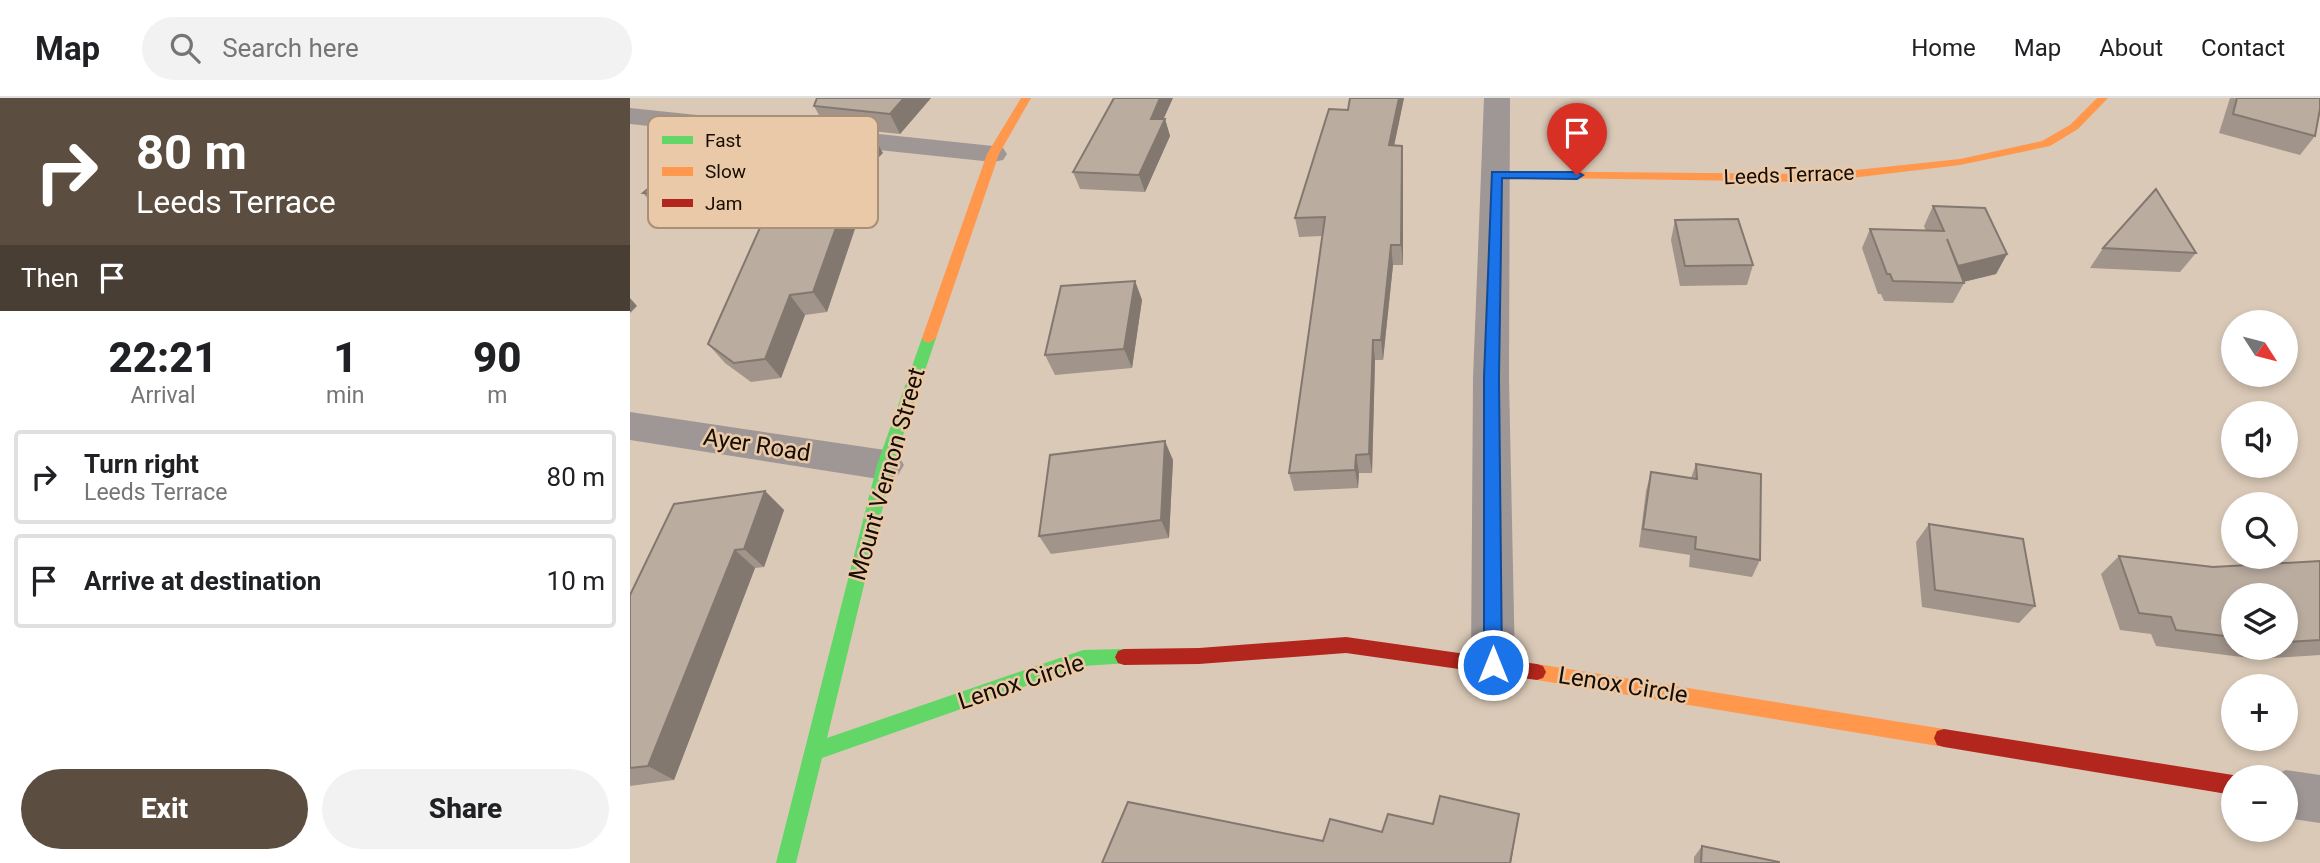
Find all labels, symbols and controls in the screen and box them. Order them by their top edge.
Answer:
search box [142,17,632,80]
text: Map [35,29,100,68]
icon: search [166,29,204,67]
text: Search here [222,33,359,63]
text: Home [1911,34,1976,62]
text: Map [2014,34,2061,62]
text: About [2099,34,2163,62]
text: Contact [2201,34,2285,62]
pin [1547,103,1607,175]
icon: arrive [1558,114,1596,152]
legend [648,116,878,228]
text: 80 m [136,124,247,181]
icon: right [21,126,112,217]
text: Fast [705,129,742,152]
text: Slow [705,160,746,183]
street label: Leeds Terrace [1723,161,1855,189]
text: Leeds Terrace [136,183,336,221]
text: Jam [705,192,742,215]
icon: arrive [93,259,131,297]
text: Then [21,263,79,293]
north arrow [2221,310,2298,387]
map controls [2221,310,2298,842]
text: 22:21 [108,333,218,382]
text: 1 [333,333,357,382]
text: 90 [473,333,521,382]
street label: Mount Vernon Street [843,364,931,584]
text: Arrival [130,382,196,409]
text: min [326,382,365,409]
text: m [487,382,507,409]
button: sound [2221,401,2298,478]
street label: Ayer Road [701,423,813,467]
text: Turn right [84,449,199,479]
icon: right [25,458,63,496]
text: 80 m [547,462,605,492]
text: Leeds Terrace [84,479,228,506]
button: search [2221,492,2298,569]
icon: arrive [25,562,63,600]
text: Arrive at destination [84,566,321,596]
text: 10 m [547,566,605,596]
button: layers [2221,583,2298,660]
position arrow [1456,628,1530,702]
street label: Lenox Circle [955,648,1087,716]
street label: Lenox Circle [1556,661,1690,709]
button: + [2221,674,2298,751]
button: − [2221,765,2298,842]
button: Exit [21,769,308,849]
button: Share [322,769,609,849]

